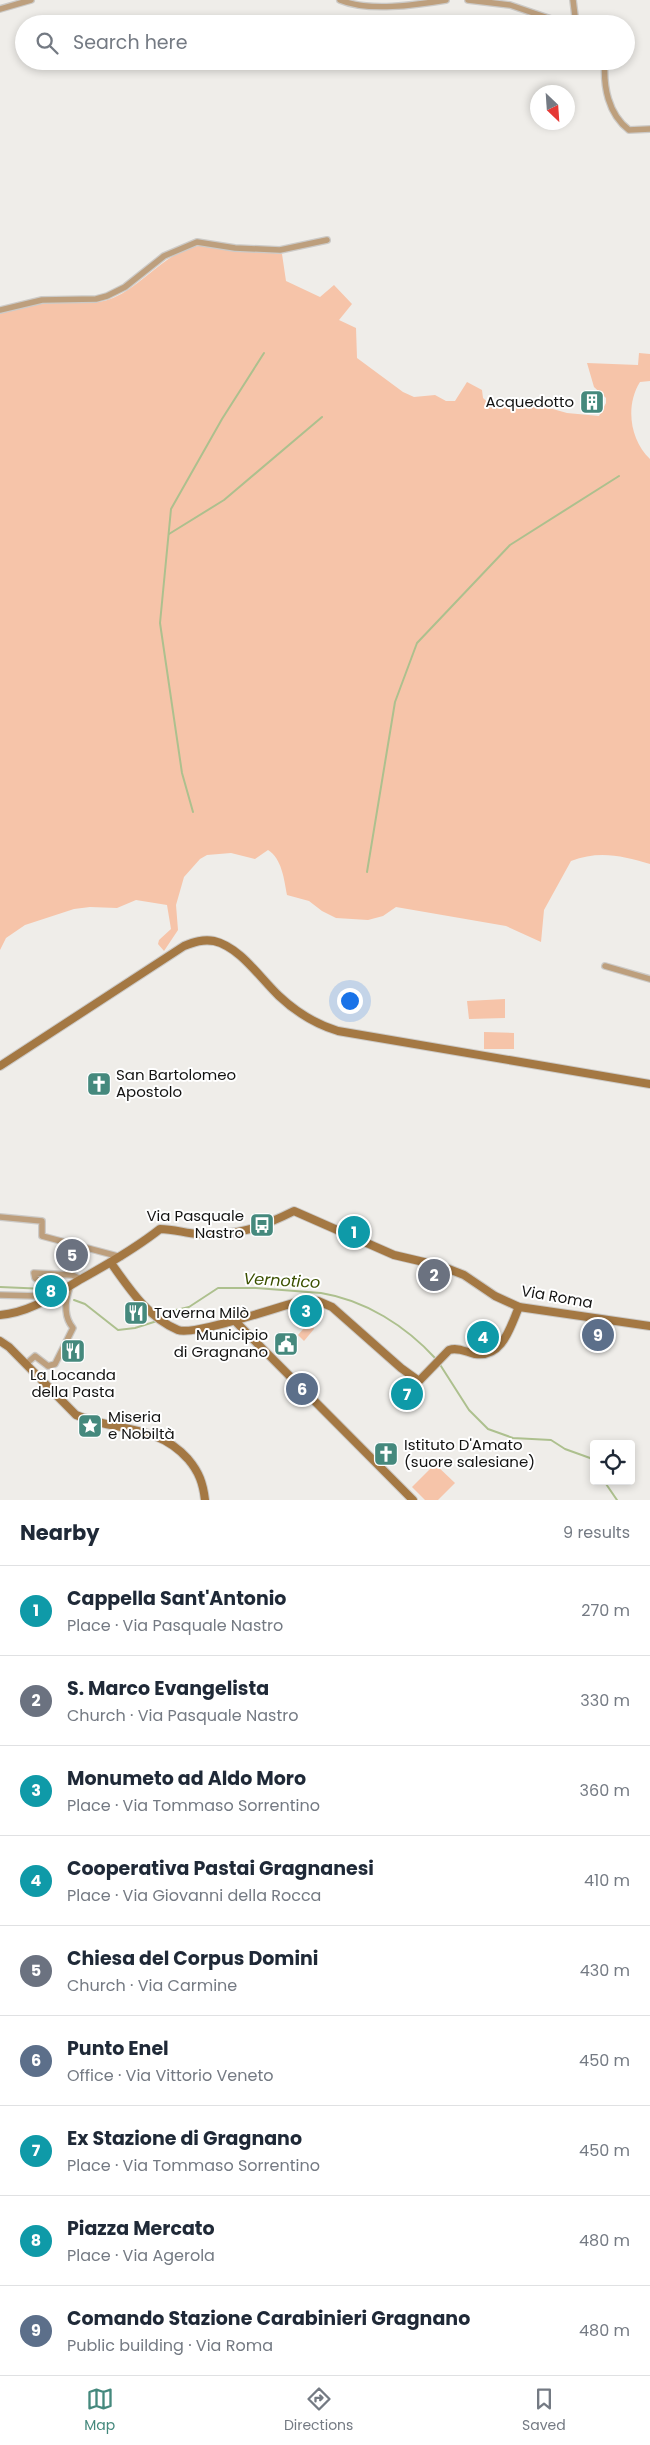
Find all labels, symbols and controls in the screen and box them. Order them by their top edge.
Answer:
search box [15,15,635,70]
icon: search [33,29,61,57]
text: Search here [73,29,187,56]
north arrow [530,85,575,130]
building icon: Acquedotto [579,389,605,415]
place label: Acquedotto [485,391,574,412]
your location [337,988,363,1014]
place label: San Bartolomeo Apostolo [116,1064,236,1102]
church icon: San Bartolomeo Apostolo [86,1071,112,1097]
place label: Via Pasquale Nastro [146,1205,244,1243]
bus stop icon: Via Pasquale Nastro [249,1212,275,1238]
pin: 1 [338,1213,370,1251]
pin: 5 [56,1236,88,1274]
pin: 2 [418,1256,450,1294]
water label: Vernotico [243,1267,321,1294]
pin: 8 [35,1272,67,1310]
street label: Via Roma [520,1280,595,1313]
pin: 3 [290,1292,322,1330]
restaurant icon: Taverna Milò [123,1300,149,1326]
place label: Taverna Milò [154,1302,249,1323]
pin: 9 [582,1316,614,1354]
pin: 4 [467,1318,499,1356]
place label: Municipio di Gragnano [174,1324,268,1362]
public building icon: Municipio di Gragnano [273,1331,299,1357]
restaurant icon: La Locanda della Pasta [60,1338,86,1364]
place label: La Locanda della Pasta [30,1364,116,1402]
pin: 6 [286,1370,318,1408]
pin: 7 [391,1375,423,1413]
place label: Miseria e Nobiltà [108,1406,175,1444]
place icon: Miseria e Nobiltà [77,1413,103,1439]
place label: Istituto D'Amato (suore salesiane) [404,1434,535,1472]
map controls [590,1440,635,1485]
button: locate [590,1440,635,1485]
church icon: Istituto D'Amato (suore salesiane) [373,1441,399,1467]
text: Nearby [20,1518,100,1547]
text: 9 results [563,1521,630,1544]
text: Cappella Sant'Antonio [67,1585,286,1612]
text: 1 [33,1599,39,1622]
text: 270 m [581,1599,630,1622]
text: Place · Via Pasquale Nastro [67,1614,283,1637]
text: S. Marco Evangelista [67,1675,269,1702]
text: 2 [31,1689,41,1712]
text: 330 m [580,1689,630,1712]
text: Church · Via Pasquale Nastro [67,1704,298,1727]
text: Monumeto ad Aldo Moro [67,1765,306,1792]
text: 3 [31,1779,41,1802]
text: 360 m [580,1779,630,1802]
text: Place · Via Tommaso Sorrentino [67,1794,320,1817]
text: Cooperativa Pastai Gragnanesi [67,1855,374,1882]
text: 4 [31,1869,41,1892]
text: 410 m [584,1869,630,1892]
text: Place · Via Giovanni della Rocca [67,1884,321,1907]
text: Chiesa del Corpus Domini [67,1945,318,1972]
text: 5 [31,1959,41,1982]
text: 430 m [580,1959,630,1982]
text: Church · Via Carmine [67,1974,237,1997]
text: Punto Enel [67,2035,169,2062]
text: 6 [31,2049,41,2072]
text: 450 m [579,2049,630,2072]
text: Office · Via Vittorio Veneto [67,2064,273,2087]
text: Ex Stazione di Gragnano [67,2125,302,2152]
text: 7 [32,2139,40,2162]
text: 450 m [579,2139,630,2162]
text: Place · Via Tommaso Sorrentino [67,2154,320,2177]
text: Piazza Mercato [67,2215,215,2242]
text: 8 [31,2229,41,2252]
text: 480 m [579,2229,630,2252]
text: Place · Via Agerola [67,2244,215,2267]
text: Comando Stazione Carabinieri Gragnano [67,2305,470,2332]
text: 9 [31,2319,41,2342]
text: 480 m [579,2319,630,2342]
text: Public building · Via Roma [67,2334,273,2357]
tab: Map [84,2385,115,2436]
tab: Directions [284,2385,353,2436]
tab: Saved [522,2385,566,2436]

